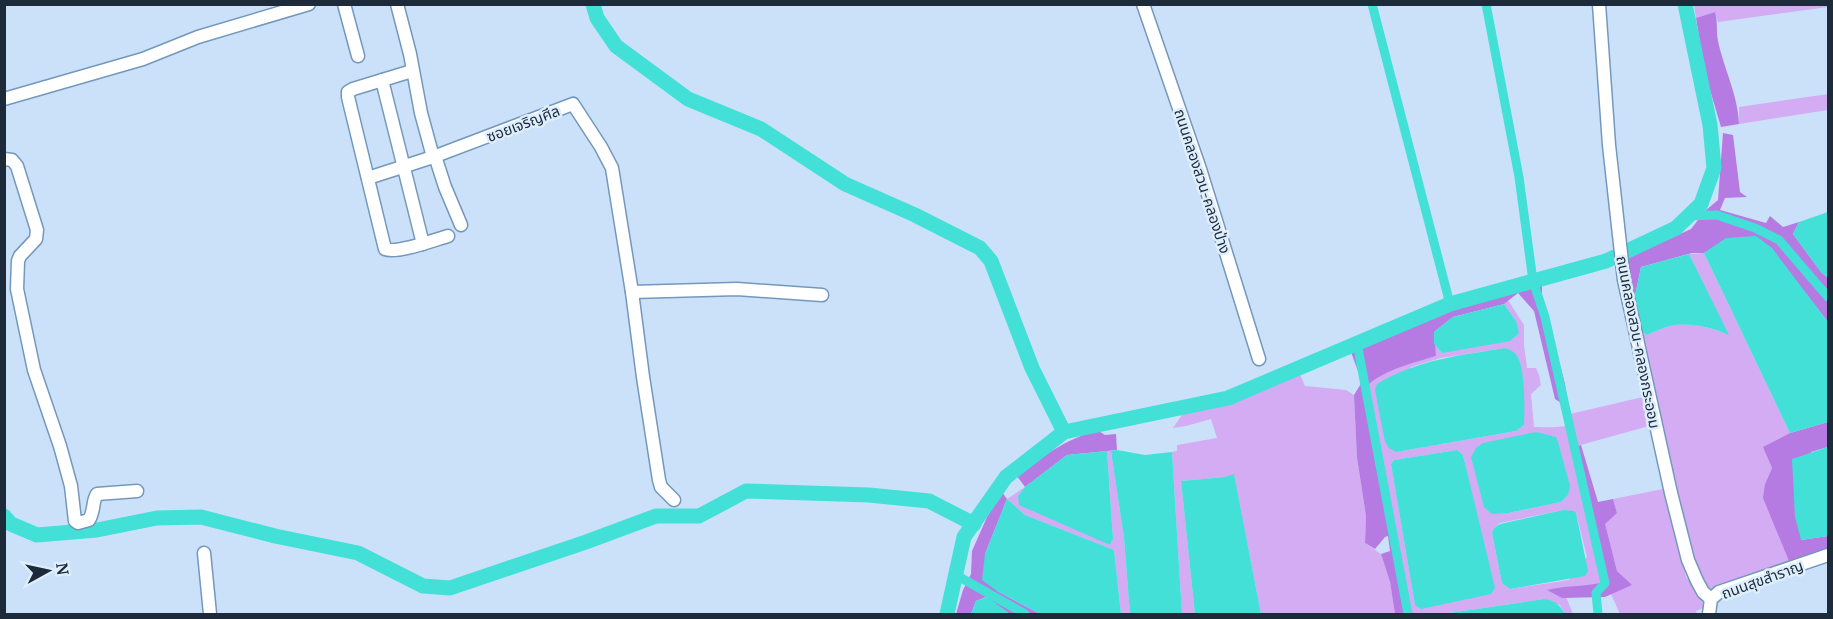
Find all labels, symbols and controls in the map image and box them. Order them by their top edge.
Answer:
street label: ซอยเจริญศีล [484,100,562,146]
street label: ถนนคลองสวน-คลองป่าง [1170,106,1236,256]
street label: ถนนคลองสวน-คลองกระออม [1612,254,1666,430]
north arrow [18,541,78,601]
street label: ถนนสุขสำราญ [1718,555,1806,603]
text: N [51,561,75,576]

